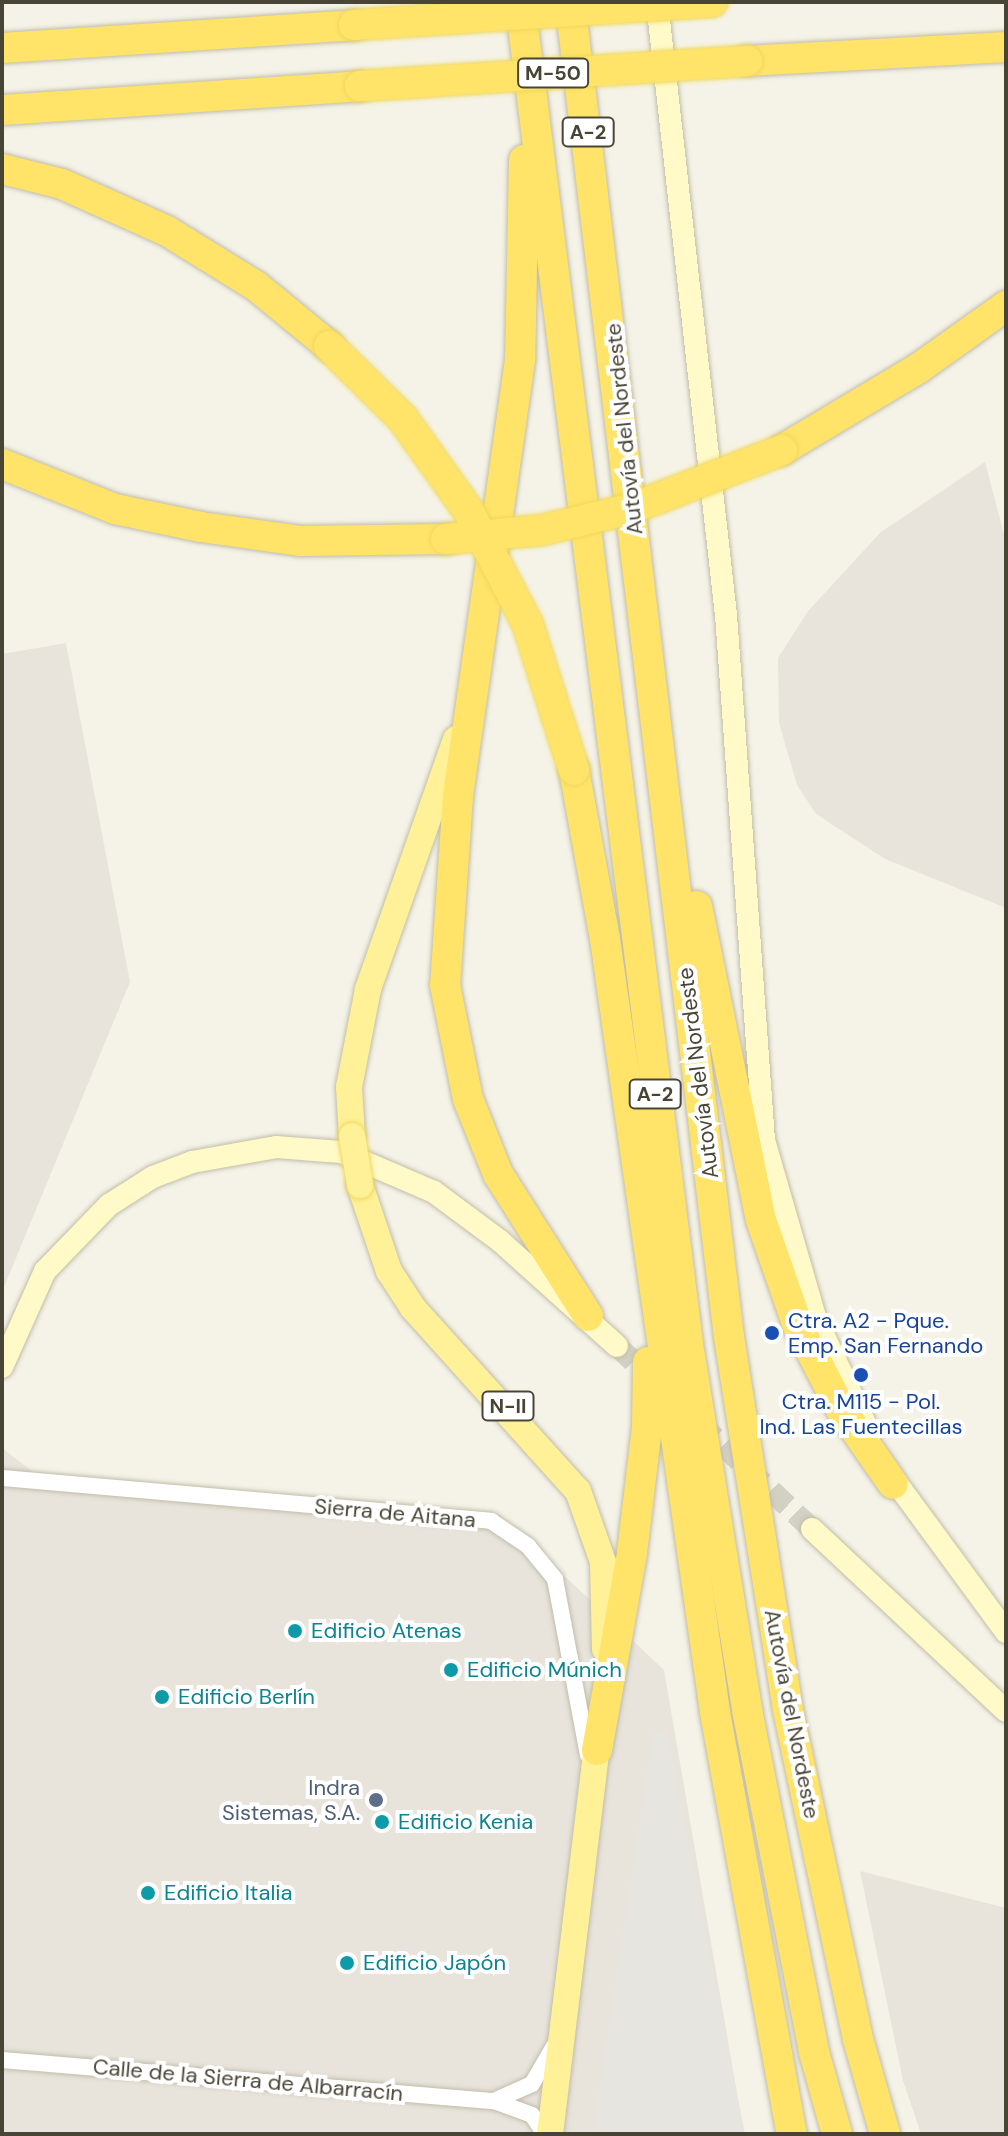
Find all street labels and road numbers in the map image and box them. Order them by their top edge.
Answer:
road number: M-50 [517,57,589,89]
road number: A-2 [560,116,616,148]
street label: Autovía del Nordeste [600,322,648,536]
street label: Autovía del Nordeste [672,966,724,1180]
road number: A-2 [627,1078,683,1110]
road number: N-II [480,1390,536,1422]
street label: Sierra de Aitana [313,1493,477,1533]
street label: Autovía del Nordeste [759,1607,825,1821]
street label: Calle de la Sierra de Albarracín [92,2053,404,2107]

